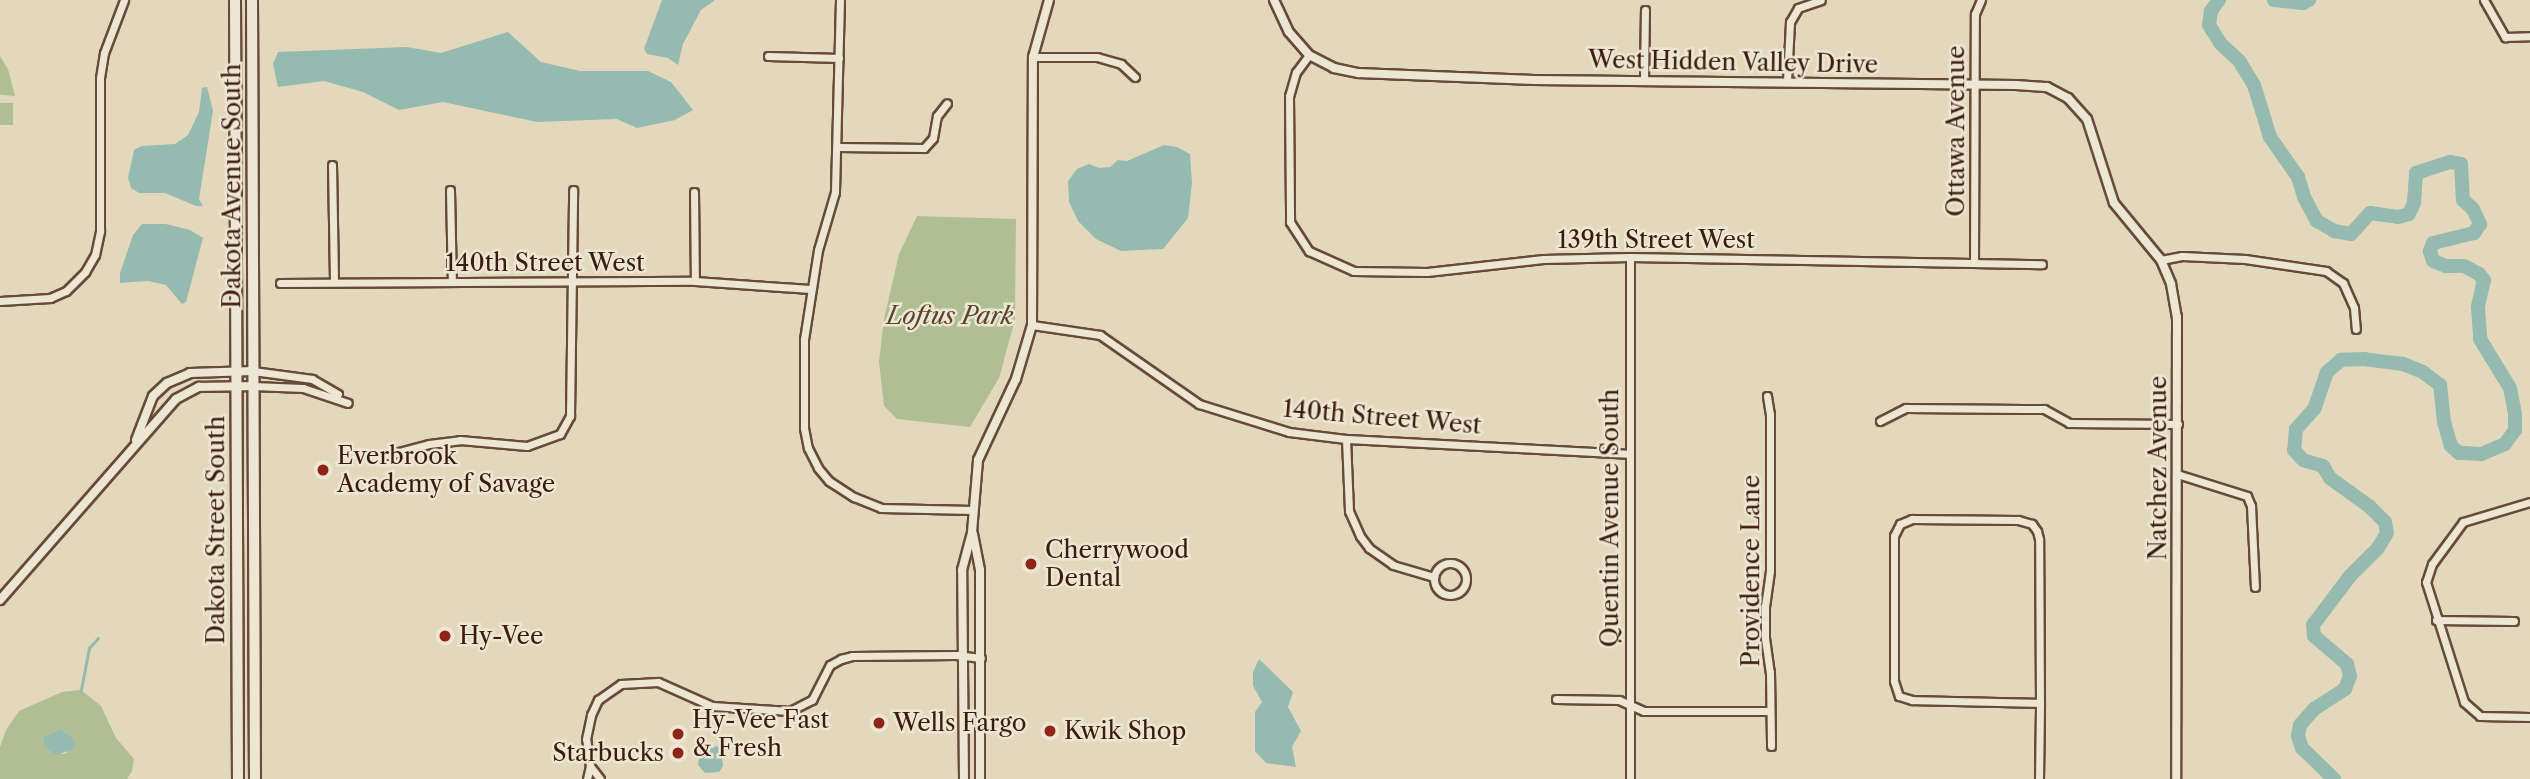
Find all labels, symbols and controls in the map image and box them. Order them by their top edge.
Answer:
street label: West Hidden Valley Drive [1587,45,1879,79]
street label: Ottawa Avenue [1942,45,1970,217]
street label: Dakota Avenue South [218,63,246,309]
street label: 139th Street West [1557,226,1755,254]
street label: 140th Street West [445,249,645,277]
park label: Loftus Park [887,302,1013,330]
street label: Natchez Avenue [2144,375,2172,561]
street label: Quentin Avenue South [1596,388,1624,648]
street label: 140th Street West [1281,394,1483,440]
street label: Dakota Street South [202,415,230,645]
place label: Everbrook Academy of Savage [337,442,556,498]
marker: Everbrook Academy of Savage [315,462,331,478]
street label: Providence Lane [1737,475,1765,667]
place label: Cherrywood Dental [1045,536,1189,592]
marker: Cherrywood Dental [1023,556,1039,572]
place label: Hy-Vee [459,622,543,650]
marker: Hy-Vee [437,628,453,644]
place label: Hy-Vee Fast & Fresh [692,706,829,762]
place label: Wells Fargo [893,709,1026,737]
marker: Wells Fargo [871,715,887,731]
place label: Kwik Shop [1064,717,1187,745]
marker: Kwik Shop [1042,723,1058,739]
marker: Hy-Vee Fast & Fresh [670,726,686,742]
place label: Starbucks [552,739,664,767]
marker: Starbucks [670,745,686,761]

